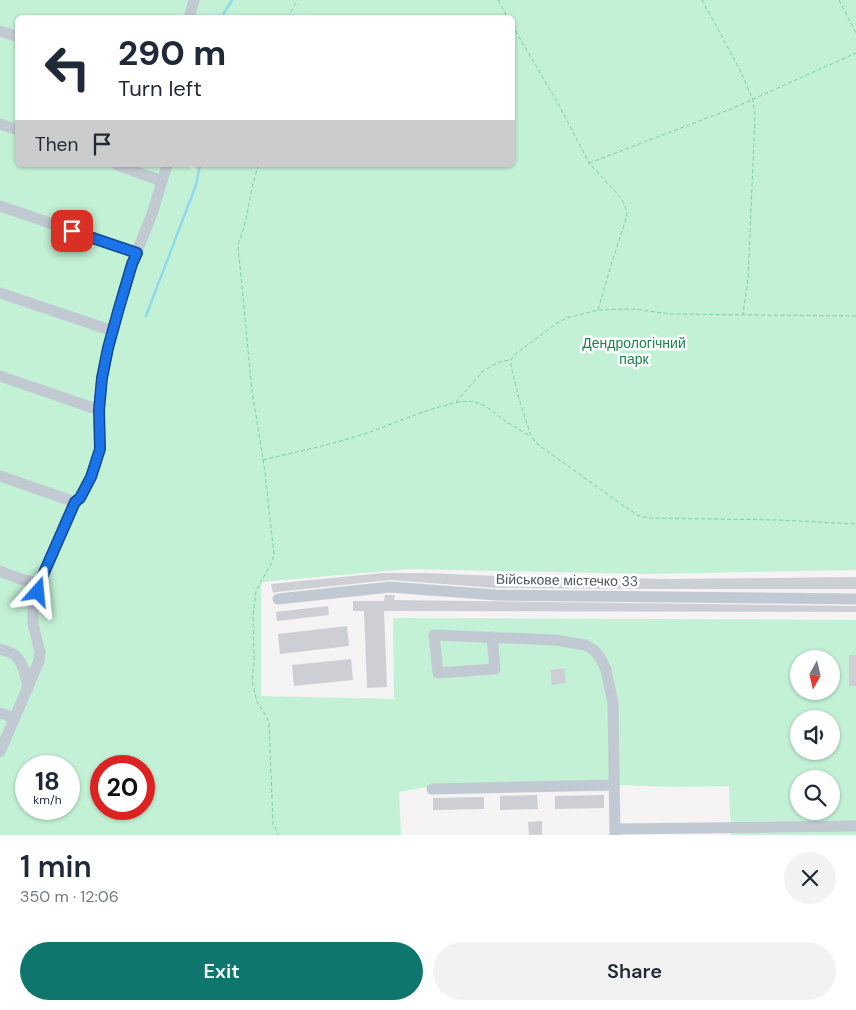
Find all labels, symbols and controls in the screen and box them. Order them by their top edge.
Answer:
text: 290 m [118,30,226,76]
icon: left [35,35,100,100]
text: Turn left [118,74,202,103]
icon: arrive [88,130,116,158]
text: Then [35,132,78,157]
pin [51,210,93,252]
icon: arrive [58,217,86,245]
park label: Дендрологічний парк [582,334,686,368]
position arrow [11,565,63,617]
street label: Військове містечко 33 [496,570,638,590]
north arrow [790,650,840,700]
map controls [790,650,840,820]
button: sound [790,710,840,760]
speed limit sign: 20 [90,755,155,820]
text: 18 [35,765,60,798]
button: search [790,770,840,820]
text: km/h [33,792,62,808]
text: 1 min [20,847,92,886]
button: close [784,852,836,904]
text: 350 m · 12:06 [20,886,119,907]
button: Exit [20,942,423,1000]
button: Share [433,942,836,1000]

